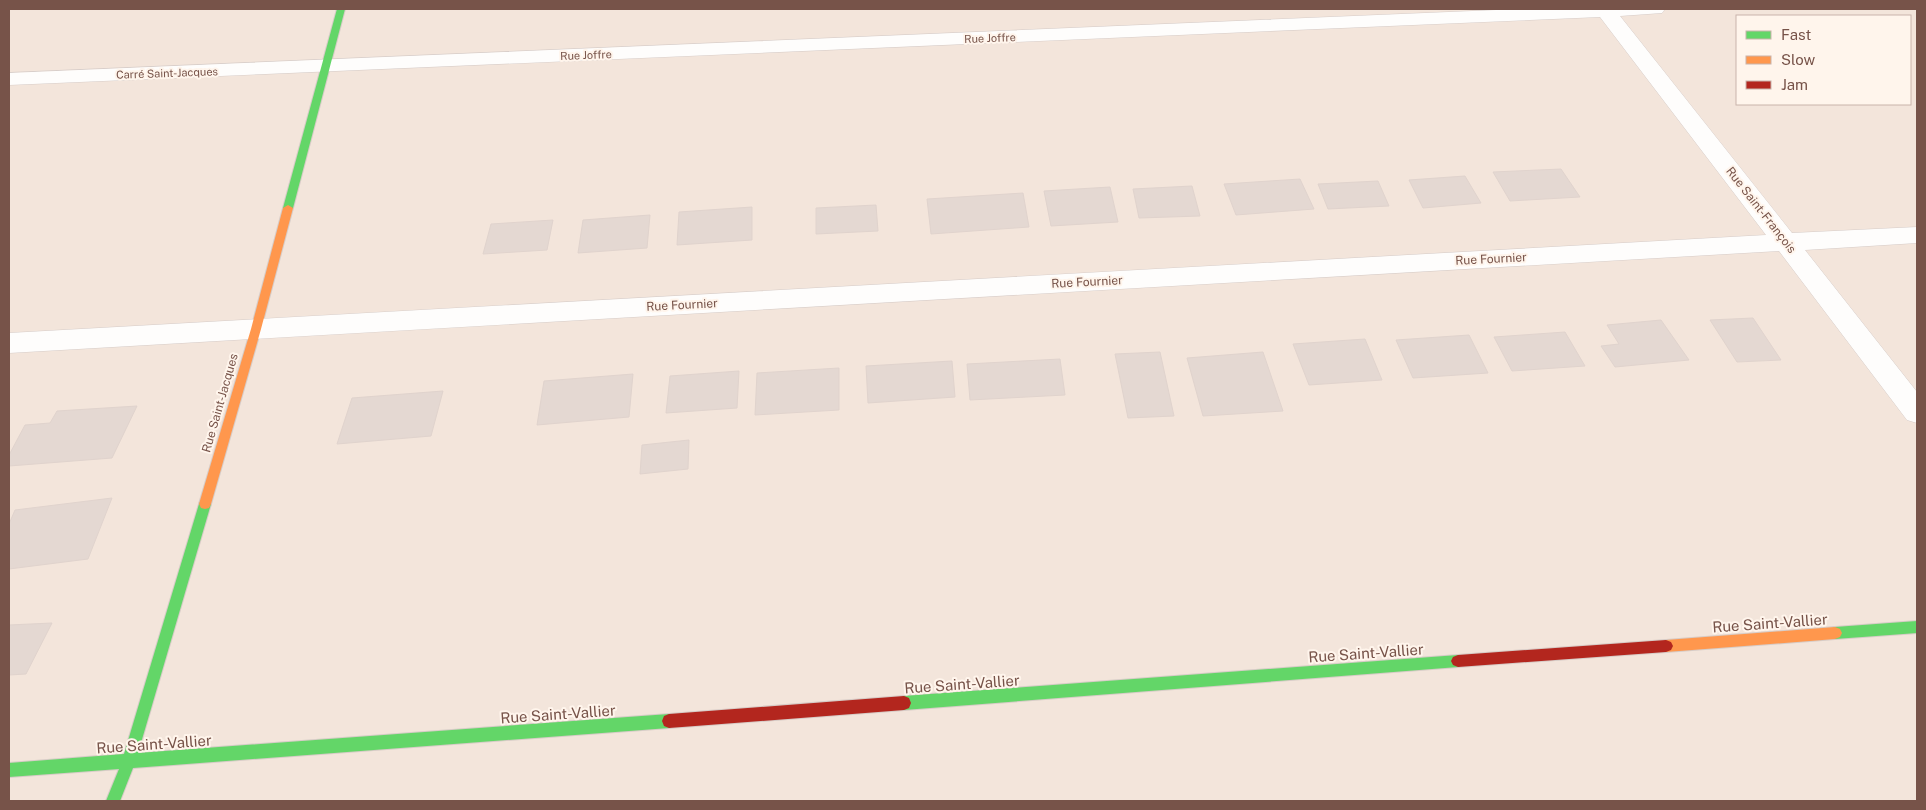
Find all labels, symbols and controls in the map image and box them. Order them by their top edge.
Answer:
legend [1736,15,1911,105]
text: Fast [1781,26,1811,43]
street label: Rue Joffre [964,31,1016,45]
street label: Rue Joffre [560,48,612,62]
text: Slow [1781,51,1816,68]
street label: Carré Saint-Jacques [116,65,219,81]
text: Jam [1781,76,1808,93]
street label: Rue Saint-François [1723,164,1799,256]
street label: Rue Fournier [1455,250,1527,268]
street label: Rue Fournier [1051,273,1123,291]
street label: Rue Fournier [646,296,718,314]
street label: Rue Saint-Jacques [199,352,241,454]
street label: Rue Saint-Vallier [1712,610,1828,636]
street label: Rue Saint-Vallier [1308,640,1424,666]
street label: Rue Saint-Vallier [904,671,1020,697]
street label: Rue Saint-Vallier [500,701,616,727]
street label: Rue Saint-Vallier [96,731,212,757]

